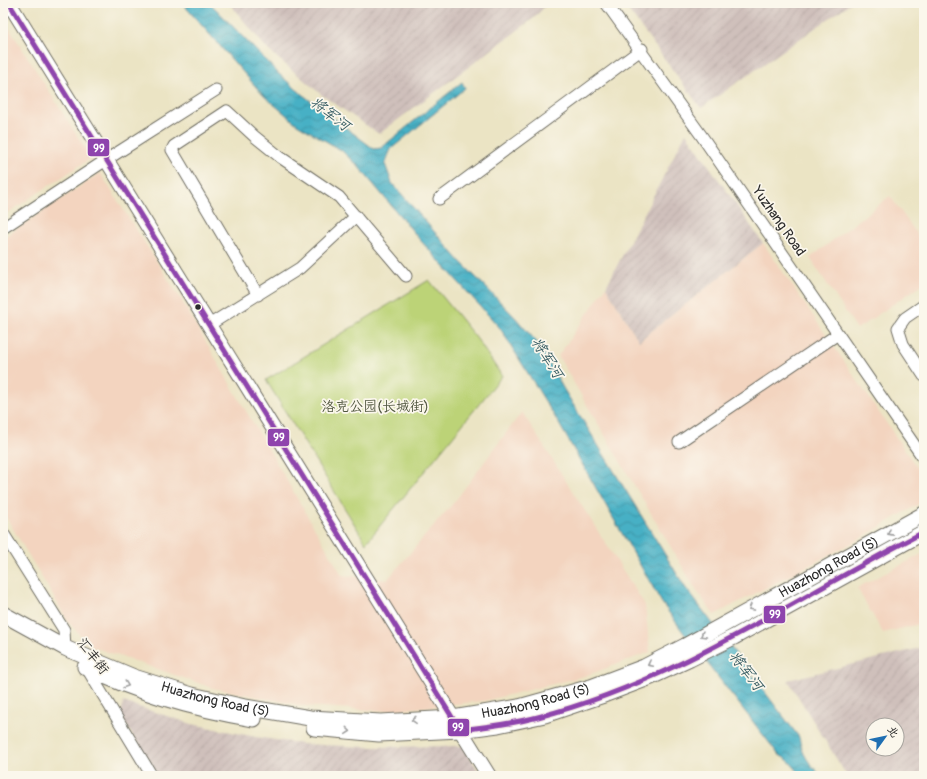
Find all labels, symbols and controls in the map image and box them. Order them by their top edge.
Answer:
water label: 将军河 [306,93,356,137]
line badge: 99 [87,138,110,157]
text: 99 [93,142,105,155]
street label: Yuzhang Road [748,182,809,259]
unlabelled marker [193,302,203,312]
water label: 将军河 [527,334,569,385]
park label: 洛克公园(长城街) [321,398,429,415]
line badge: 99 [267,428,290,447]
text: 99 [273,431,285,444]
one-way arrow [887,528,894,535]
street label: Huazhong Road (S) [776,532,881,601]
one-way arrow [748,604,755,611]
line badge: 99 [763,605,786,624]
text: 99 [769,608,781,621]
one-way arrow [700,631,707,638]
street label: 汇丰街 [73,634,113,678]
water label: 将军河 [725,647,769,697]
one-way arrow [647,659,654,666]
street label: Huazhong Road (S) [159,677,271,720]
street label: Huazhong Road (S) [480,679,592,722]
one-way arrow [122,680,129,689]
one-way arrow [411,716,417,725]
north arrow [865,717,905,757]
line badge: 99 [447,718,470,737]
text: 99 [452,721,464,734]
text: 北 [885,724,901,740]
one-way arrow [345,727,351,736]

